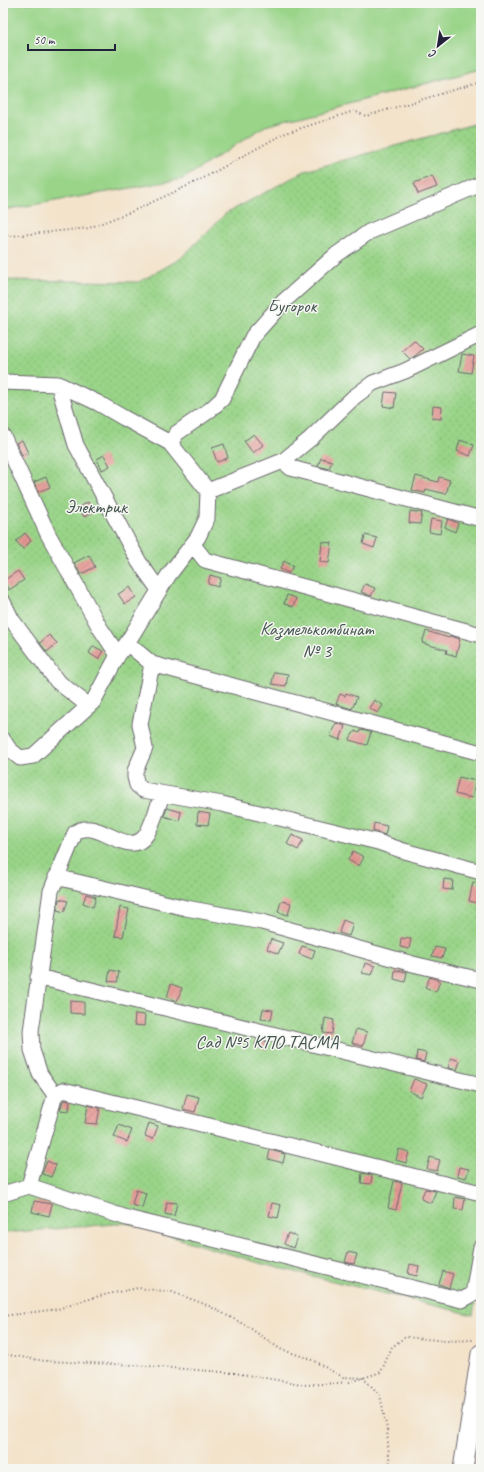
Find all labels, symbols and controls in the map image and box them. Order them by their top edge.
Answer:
scale bar [28,26,115,52]
north arrow [418,26,458,66]
text: 50 m [34,32,56,48]
text: С [426,46,439,62]
park label: Бугорок [267,294,318,318]
park label: Электрик [65,495,129,519]
park label: Казмелькомбинат № 3 [260,617,375,663]
park label: Сад №5 КПО ТАСМА [195,1030,339,1054]

